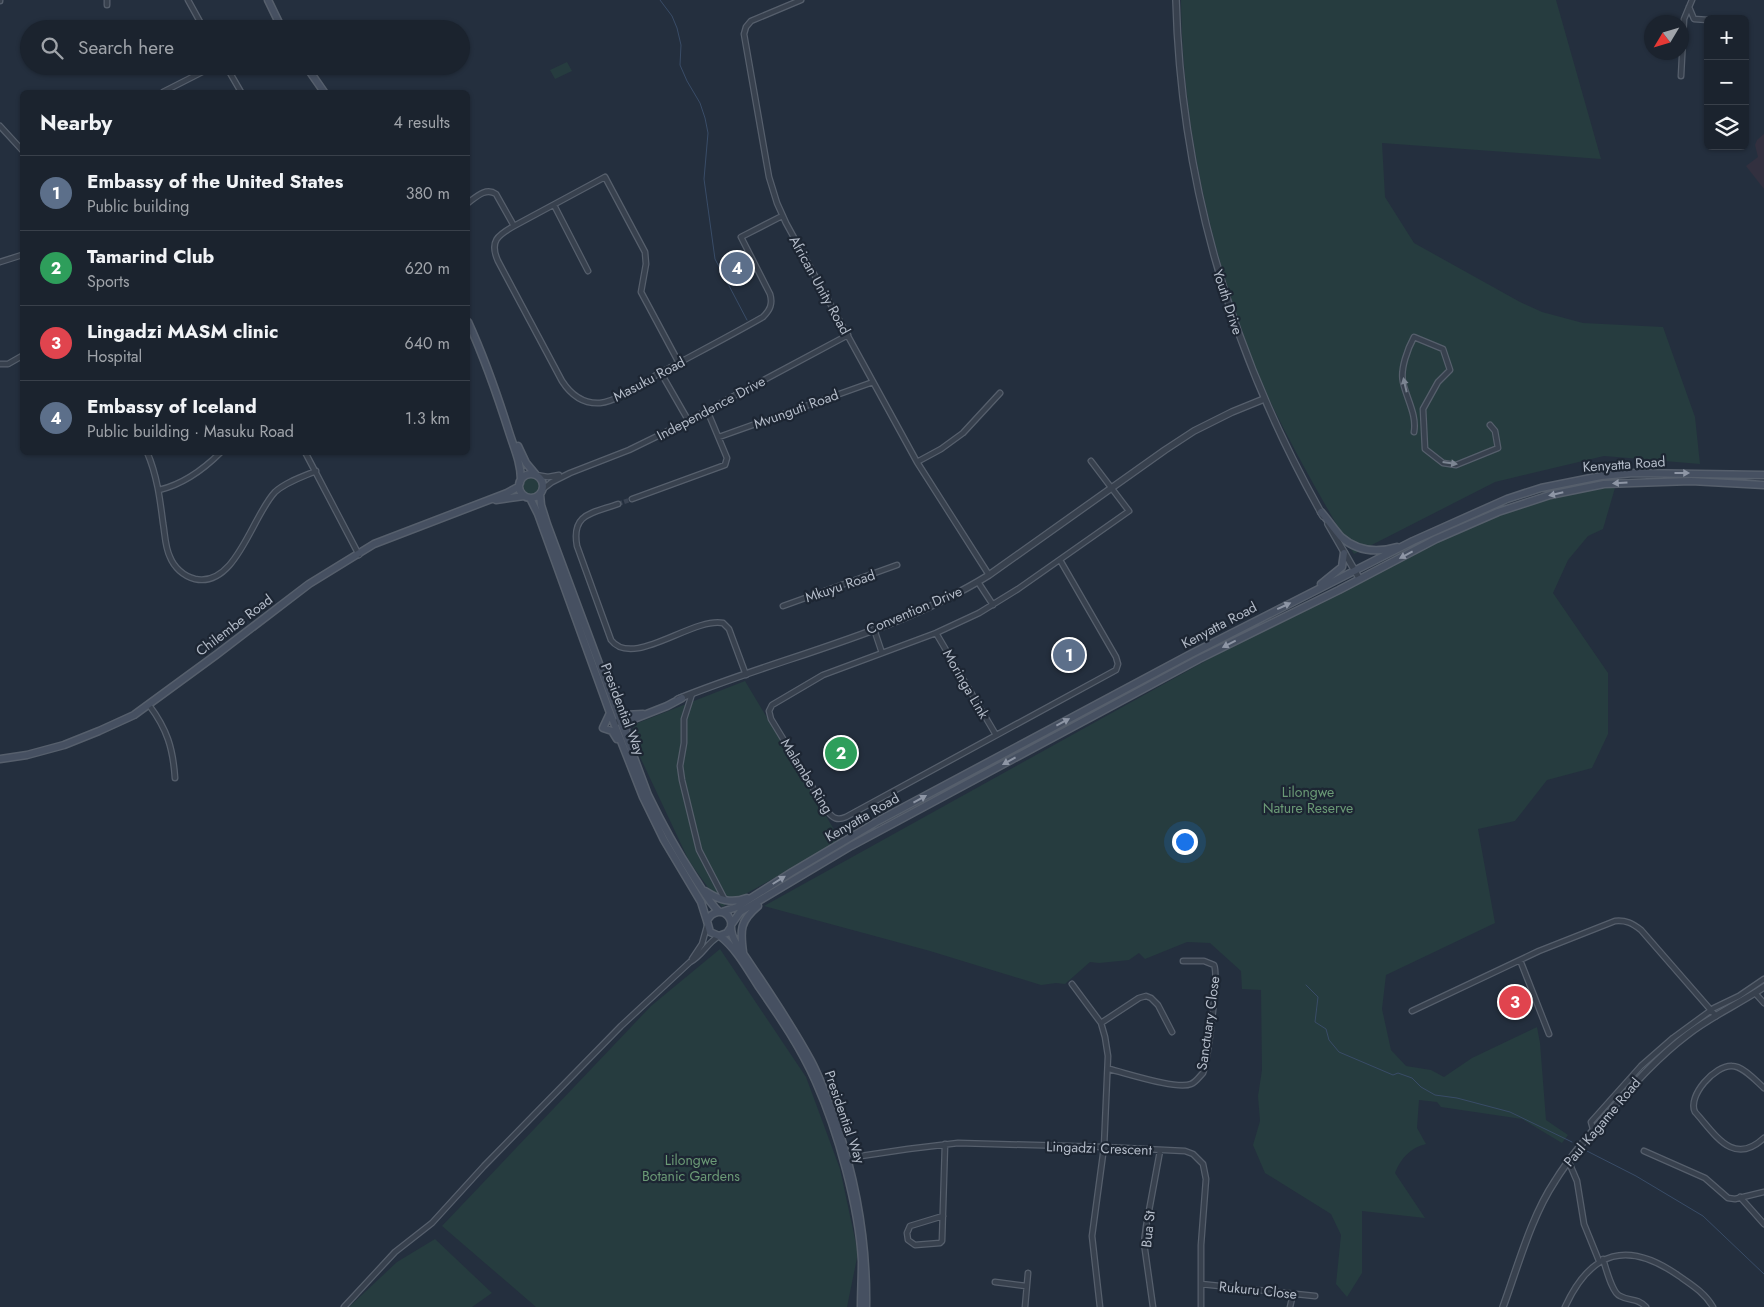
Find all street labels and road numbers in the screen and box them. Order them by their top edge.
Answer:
street label: African Unity Road [785,232,855,338]
street label: Youth Drive [1208,267,1248,337]
street label: Masuku Road [609,352,689,406]
street label: Independence Drive [653,371,769,445]
street label: Mvunguti Road [751,384,841,434]
street label: Kenyatta Road [1582,451,1666,477]
street label: Mkuyu Road [802,565,878,607]
street label: Convention Drive [863,581,965,639]
street label: Chilembe Road [191,589,277,661]
street label: Kenyatta Road [1178,597,1260,653]
street label: Moringa Link [938,646,994,723]
street label: Presidential Way [596,660,650,759]
street label: Malambe Ring [776,735,838,817]
street label: Kenyatta Road [821,788,903,846]
street label: Sanctuary Close [1192,975,1224,1071]
street label: Presidential Way [820,1068,871,1167]
street label: Paul Kagame Road [1559,1073,1645,1171]
street label: Lingadzi Crescent [1046,1136,1153,1160]
street label: Bua St [1136,1209,1160,1249]
street label: Rukuru Close [1218,1276,1298,1304]

